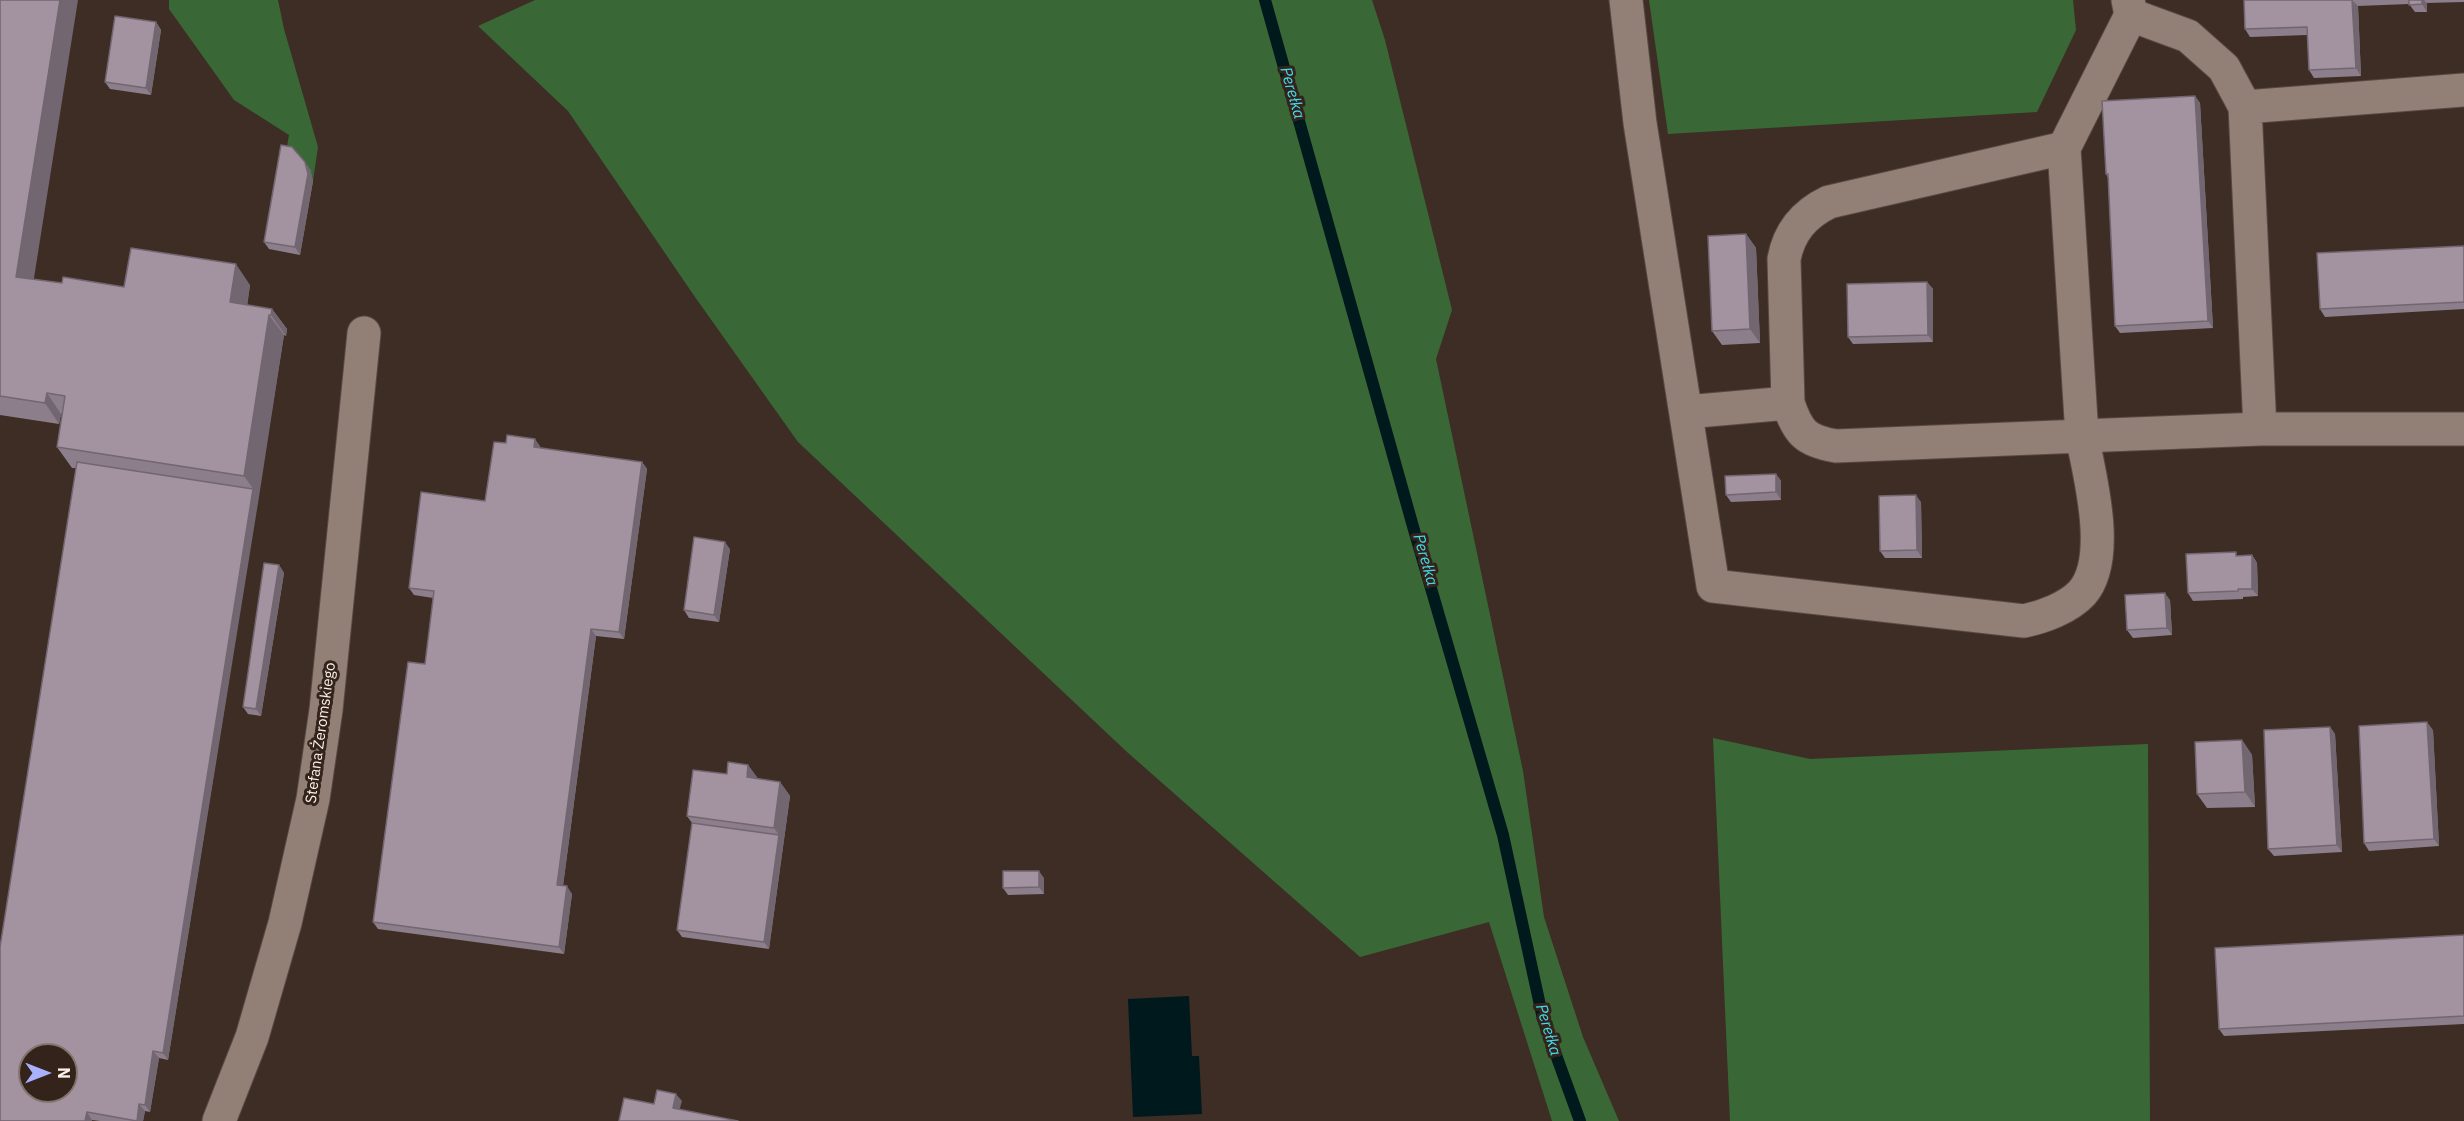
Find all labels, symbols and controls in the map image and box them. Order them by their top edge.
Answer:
water label: Perełka [1275,65,1309,121]
water label: Perełka [1408,532,1442,588]
street label: Stefana Żeromskiego [302,661,340,805]
water label: Perełka [1531,1002,1565,1058]
north arrow [18,1043,78,1103]
text: N [54,1067,74,1079]

